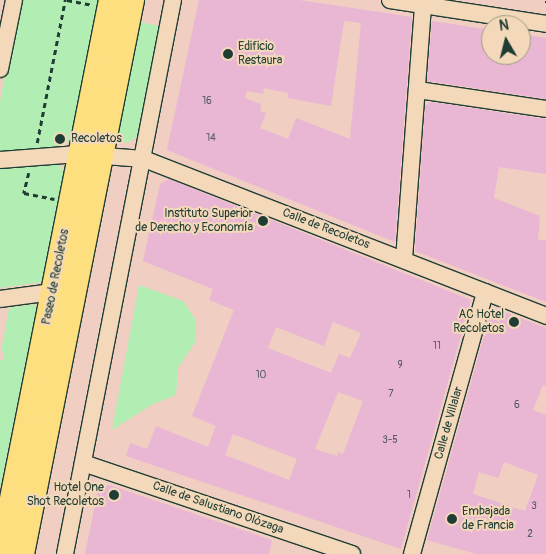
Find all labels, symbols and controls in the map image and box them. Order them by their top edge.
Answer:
north arrow [481,15,531,65]
text: N [498,17,510,35]
place label: Edificio Restaura [238,40,282,68]
marker: Edificio Restaura [222,48,234,60]
house number: 16 [202,96,212,108]
marker: Recoletos [53,132,67,146]
place label: Recoletos [71,132,122,146]
house number: 14 [206,133,216,145]
street label: Calle de Recoletos [280,206,372,252]
place label: Instituto Superior de Derecho y Economía [135,207,253,235]
marker: Instituto Superior de Derecho y Economía [257,215,269,227]
street label: Paseo de Recoletos [40,228,72,326]
place label: AC Hotel Recoletos [453,308,504,336]
marker: AC Hotel Recoletos [508,316,520,328]
house number: 11 [433,341,441,353]
house number: 9 [397,360,403,372]
house number: 10 [256,370,266,382]
street label: Calle de Villalar [432,385,466,461]
house number: 7 [388,389,394,401]
house number: 6 [514,400,520,412]
house number: 3-5 [382,435,398,447]
street label: Calle de Salustiano Olózaga [151,479,285,537]
place label: Hotel One Shot Recoletos [27,481,104,509]
marker: Hotel One Shot Recoletos [108,489,120,501]
house number: 1 [407,490,411,502]
house number: 3 [531,501,537,513]
place label: Embajada de Francia [462,505,514,533]
marker: Embajada de Francia [446,513,458,525]
house number: 2 [527,529,533,541]

